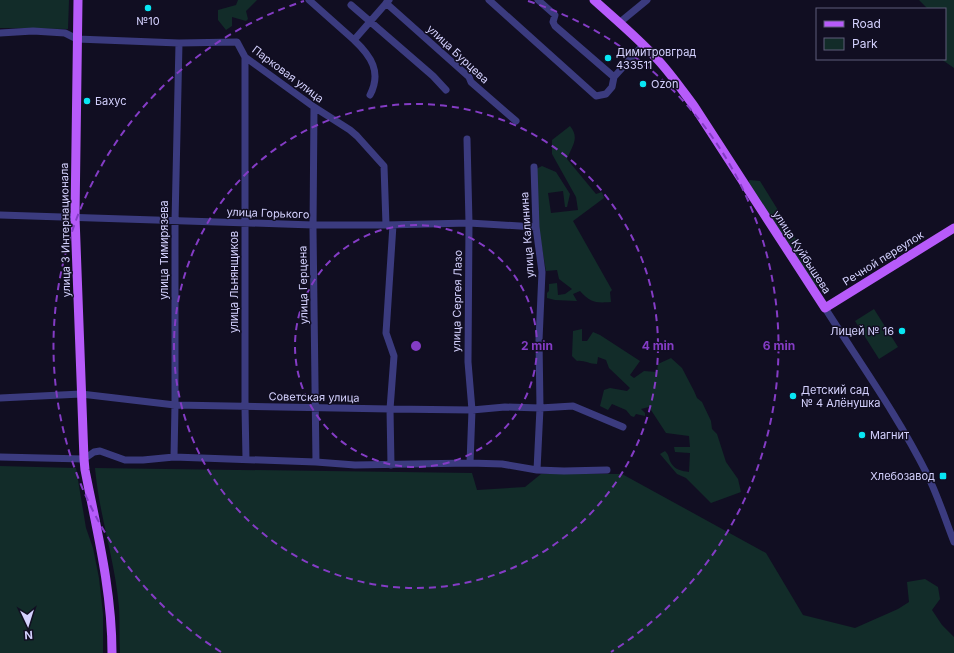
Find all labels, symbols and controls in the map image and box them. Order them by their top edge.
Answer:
marker: №10 [143,3,153,13]
legend [816,8,946,60]
place label: №10 [136,14,160,28]
text: Road [852,16,881,31]
street label: улица Бурцева [424,22,492,86]
text: Park [852,36,878,51]
street label: Парковая улица [249,42,327,106]
place label: Димитровград 433511 [616,45,696,72]
marker: Димитровград 433511 [603,53,613,63]
place label: Ozon [651,77,678,91]
marker: Ozon [638,79,648,89]
place label: Бахус [95,94,127,108]
marker: Бахус [82,96,92,106]
street label: улица 3 Интернационала [57,163,73,297]
street label: улица Калинина [517,191,537,279]
street label: улица Тимирязева [157,200,171,300]
street label: улица Горького [226,205,310,221]
street label: улица Куйбышева [770,208,834,296]
street label: Речной переулок [840,227,926,289]
street label: улица Льнянщиков [227,231,241,333]
street label: улица Герцена [295,246,311,324]
street label: улица Сергея Лазо [449,249,465,352]
place label: Лицей № 16 [830,324,894,338]
marker: Лицей № 16 [897,326,907,336]
text: 2 min [521,338,553,353]
text: 4 min [642,338,674,353]
text: 6 min [763,338,795,353]
centre of rings [409,339,423,353]
place label: Детский сад № 4 Алёнушка [801,383,881,410]
street label: Советская улица [268,389,360,405]
marker: Детский сад № 4 Алёнушка [788,391,798,401]
place label: Магнит [870,428,910,442]
marker: Магнит [857,430,867,440]
place label: Хлебозавод [870,469,935,483]
marker: Хлебозавод [938,471,948,481]
north arrow [8,605,48,645]
text: N [24,628,33,642]

